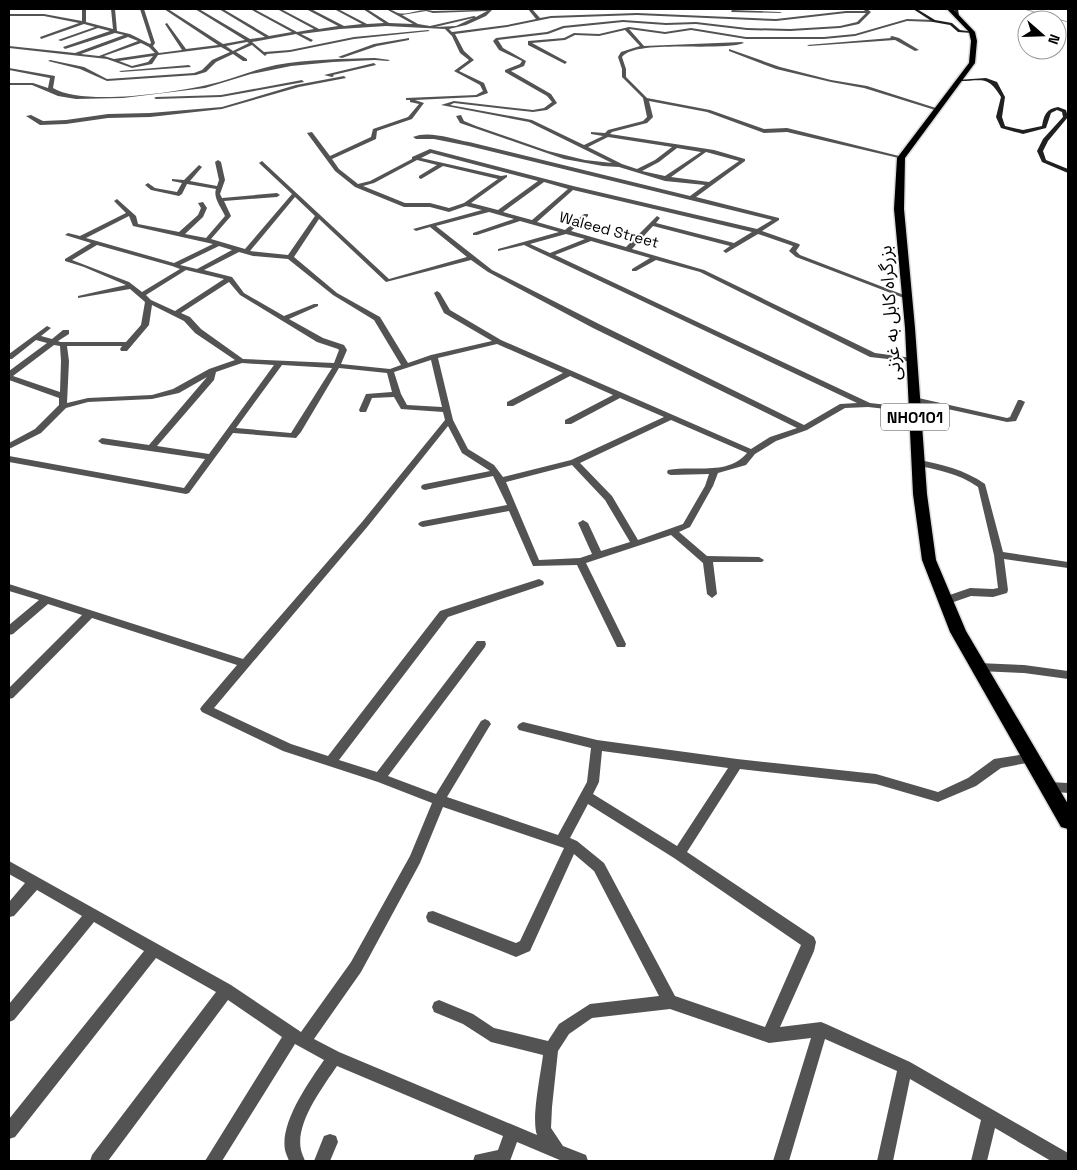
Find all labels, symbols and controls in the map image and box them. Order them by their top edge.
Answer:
north arrow [1017,10,1067,60]
text: N [1044,32,1064,47]
street label: Waleed Street [557,207,661,252]
street label: بزرگراه کابل به غزنی [873,245,906,381]
road number: NH0101 [881,404,949,431]

